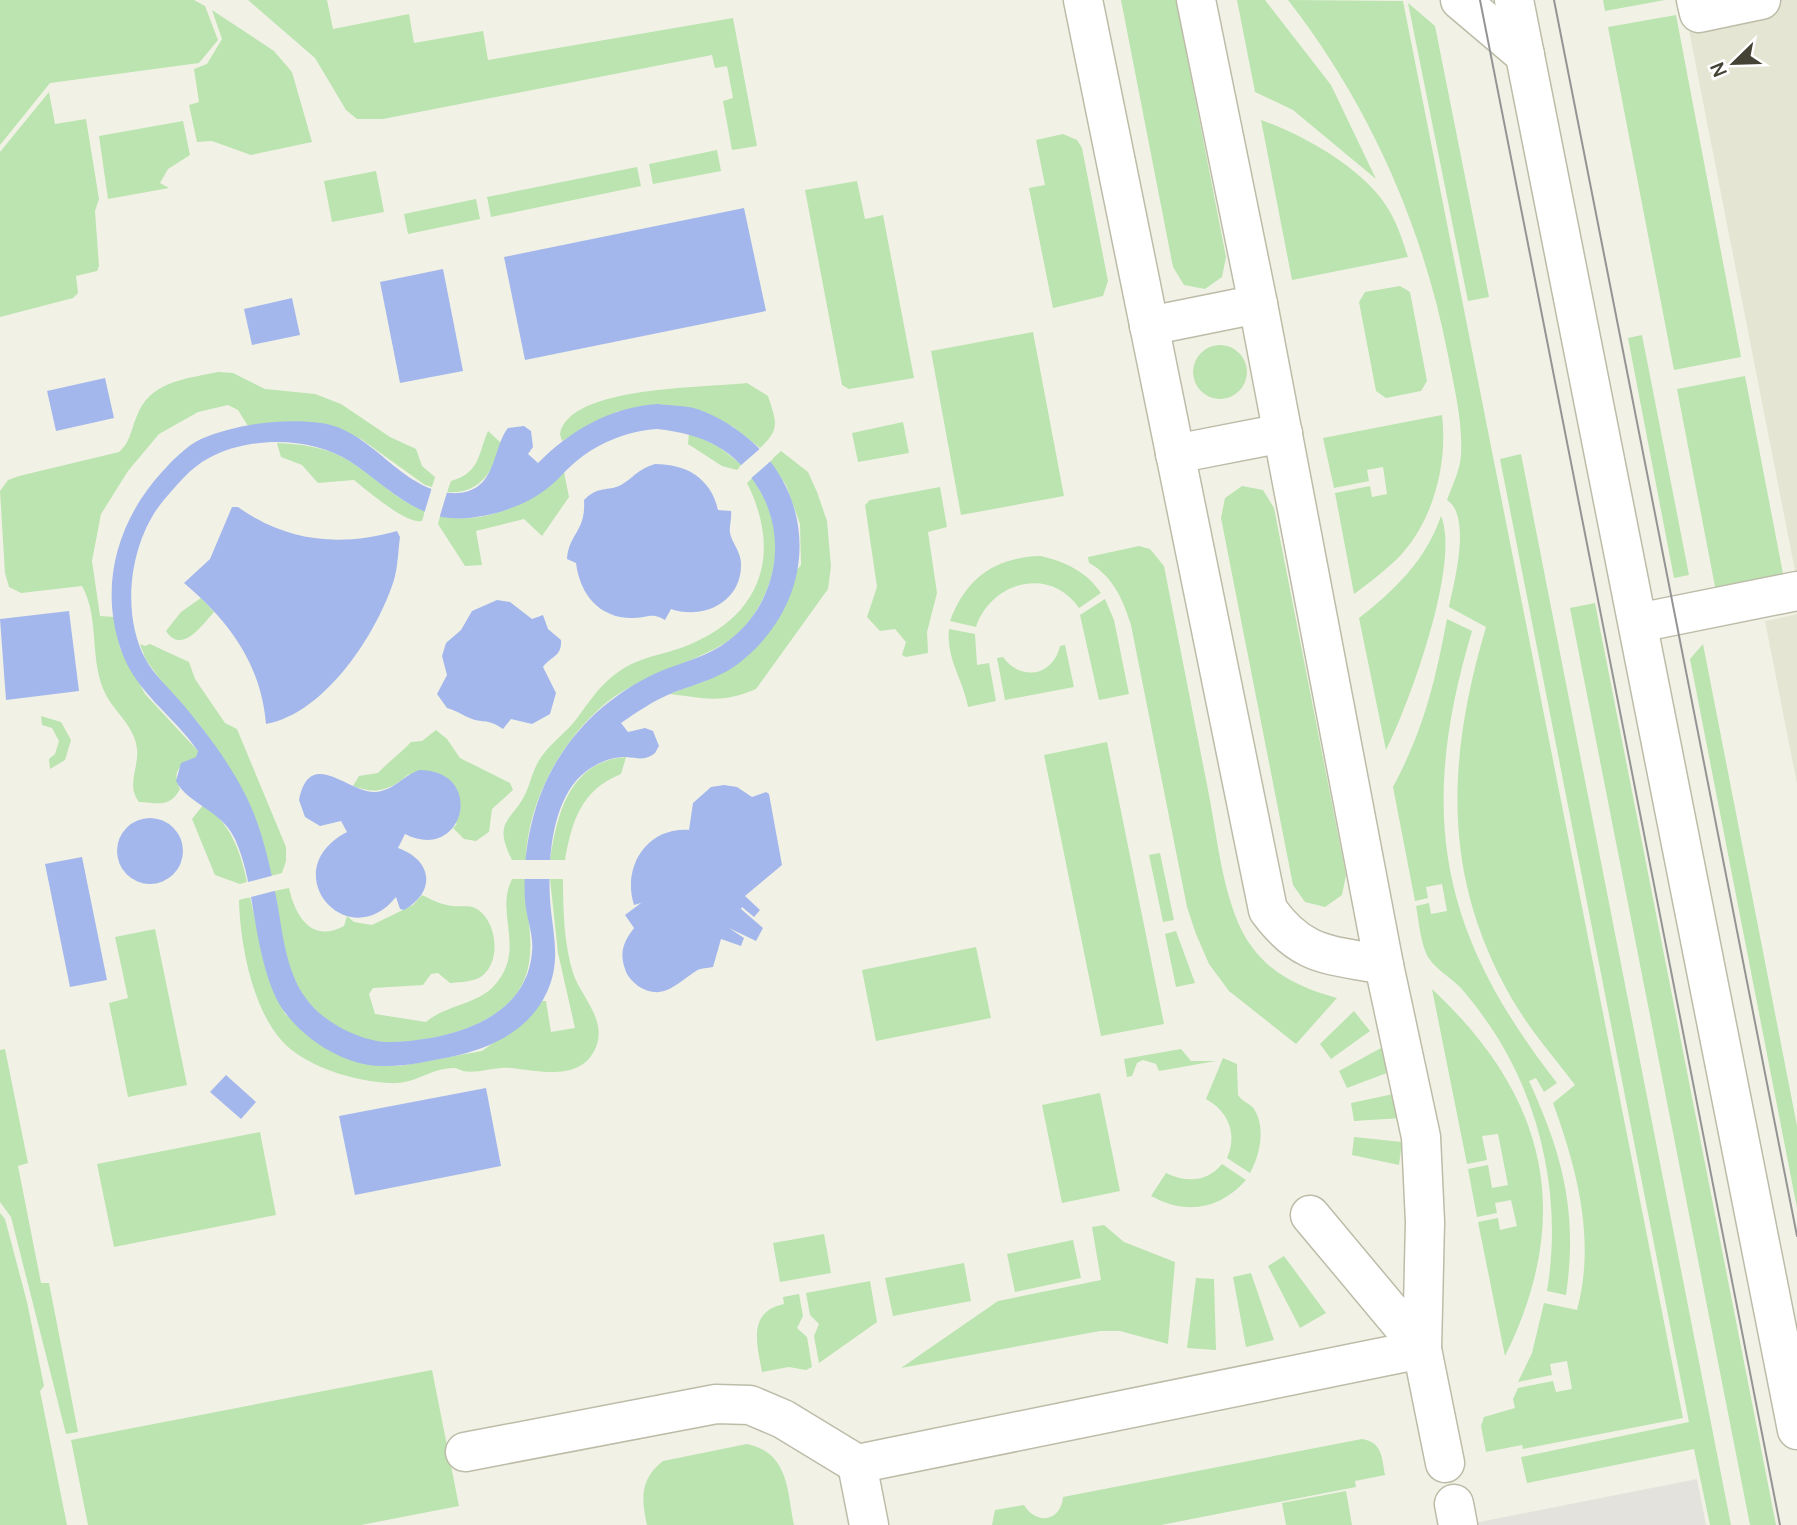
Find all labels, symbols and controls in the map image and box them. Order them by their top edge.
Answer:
north arrow [1699,28,1769,98]
text: N [1704,58,1733,81]

